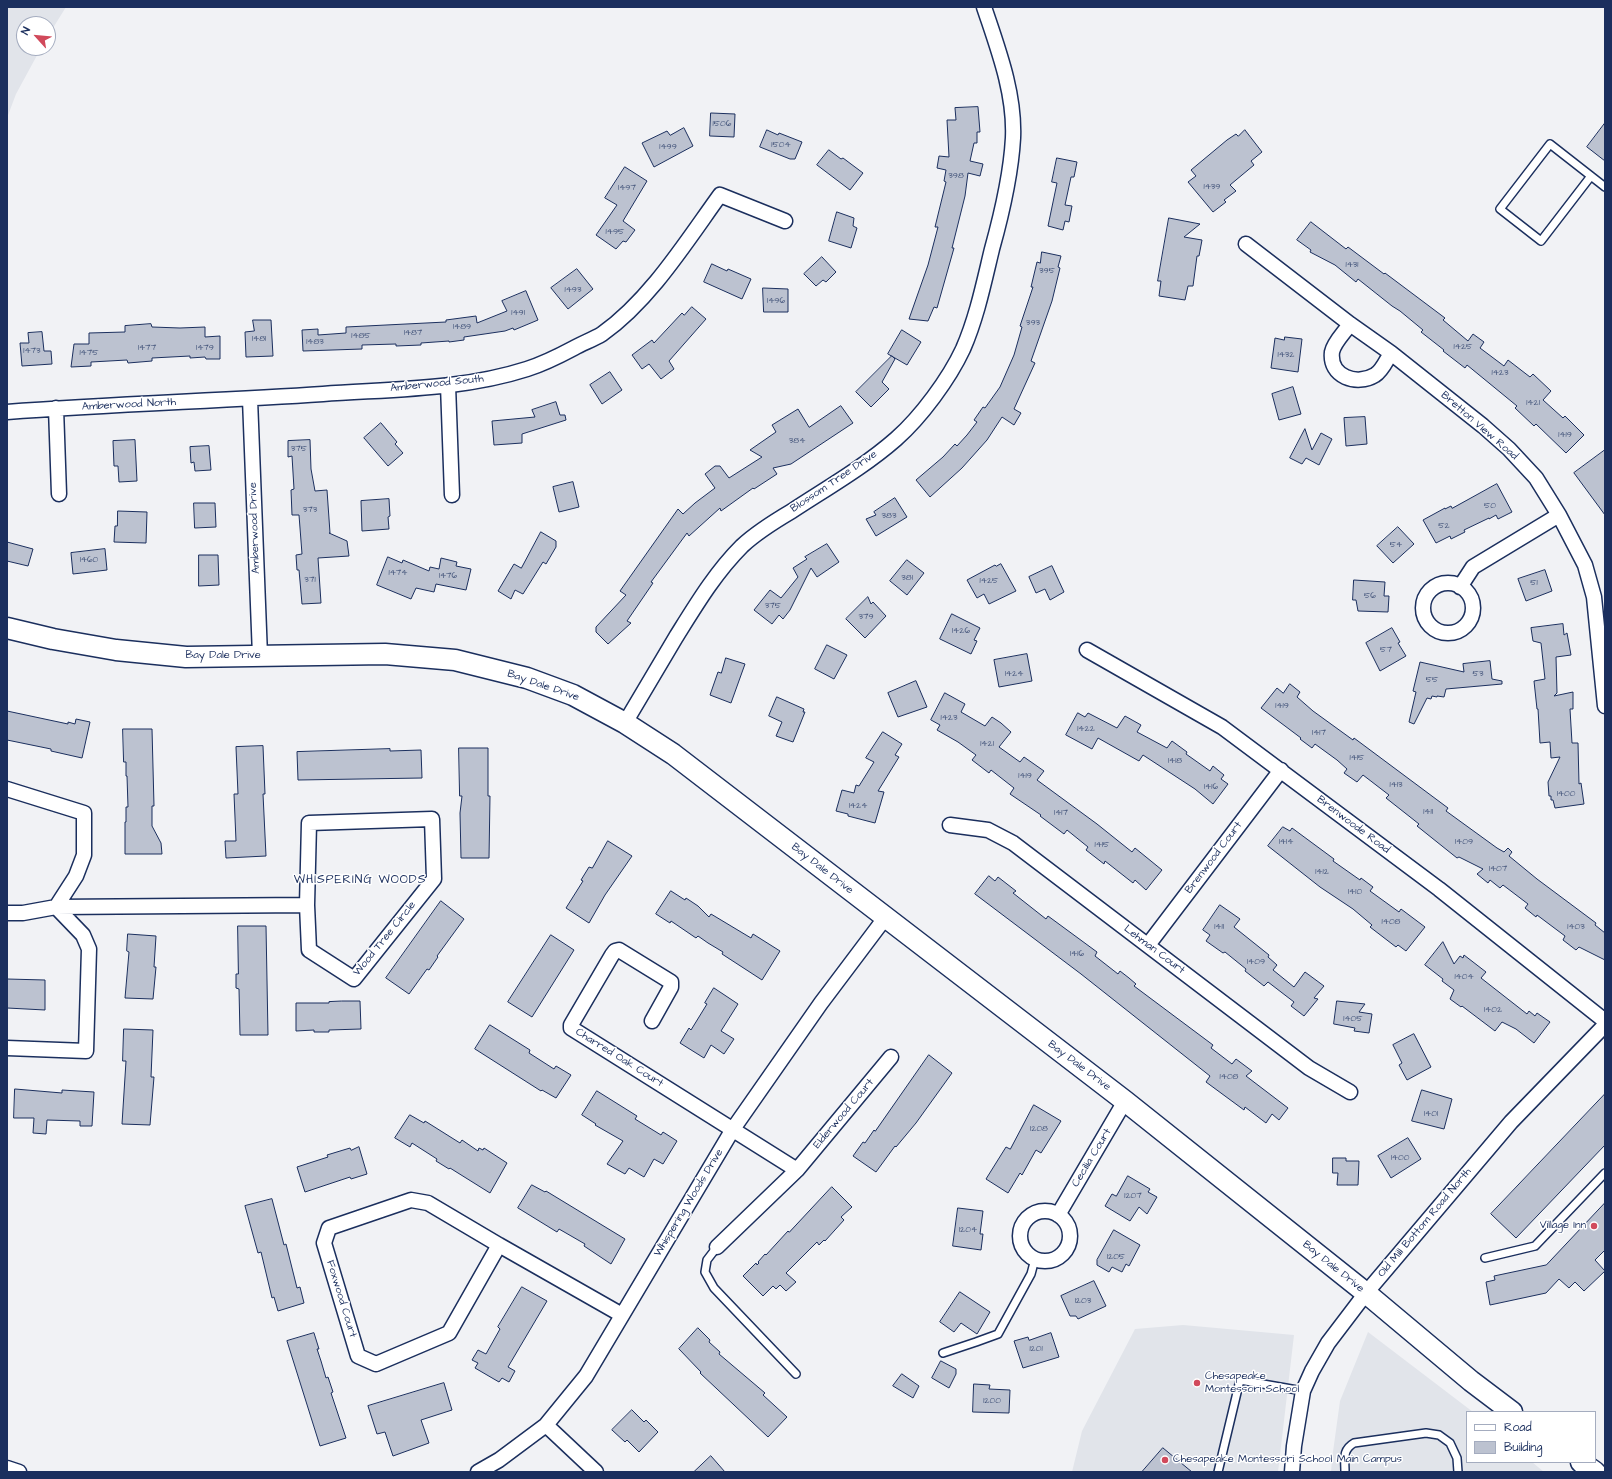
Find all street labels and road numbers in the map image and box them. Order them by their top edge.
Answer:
street label: Amberwood South [390,373,484,395]
street label: Bretton View Road [1438,389,1520,463]
street label: Amberwood North [82,396,176,414]
street label: Blossom Tree Drive [788,448,880,516]
street label: Amberwood Drive [247,482,263,574]
street label: Bay Dale Drive [185,649,261,663]
street label: Bay Dale Drive [505,668,581,704]
street label: Brenwoode Road [1314,793,1392,857]
street label: Brenwood Court [1183,819,1245,897]
street label: Bay Dale Drive [788,841,856,897]
street label: Wood Tree Circle [351,899,419,979]
street label: Lehman Court [1121,923,1187,977]
street label: Charred Oak Court [573,1026,665,1090]
street label: Bay Dale Drive [1045,1038,1113,1094]
street label: Elderwood Court [811,1076,877,1152]
street label: Cecilia Court [1069,1126,1115,1190]
street label: Whispering Woods Drive [652,1147,726,1259]
street label: Old Mill Bottom Road North [1375,1166,1475,1280]
street label: Bay Dale Drive [1300,1238,1366,1296]
street label: Foxwood Court [323,1259,359,1339]

